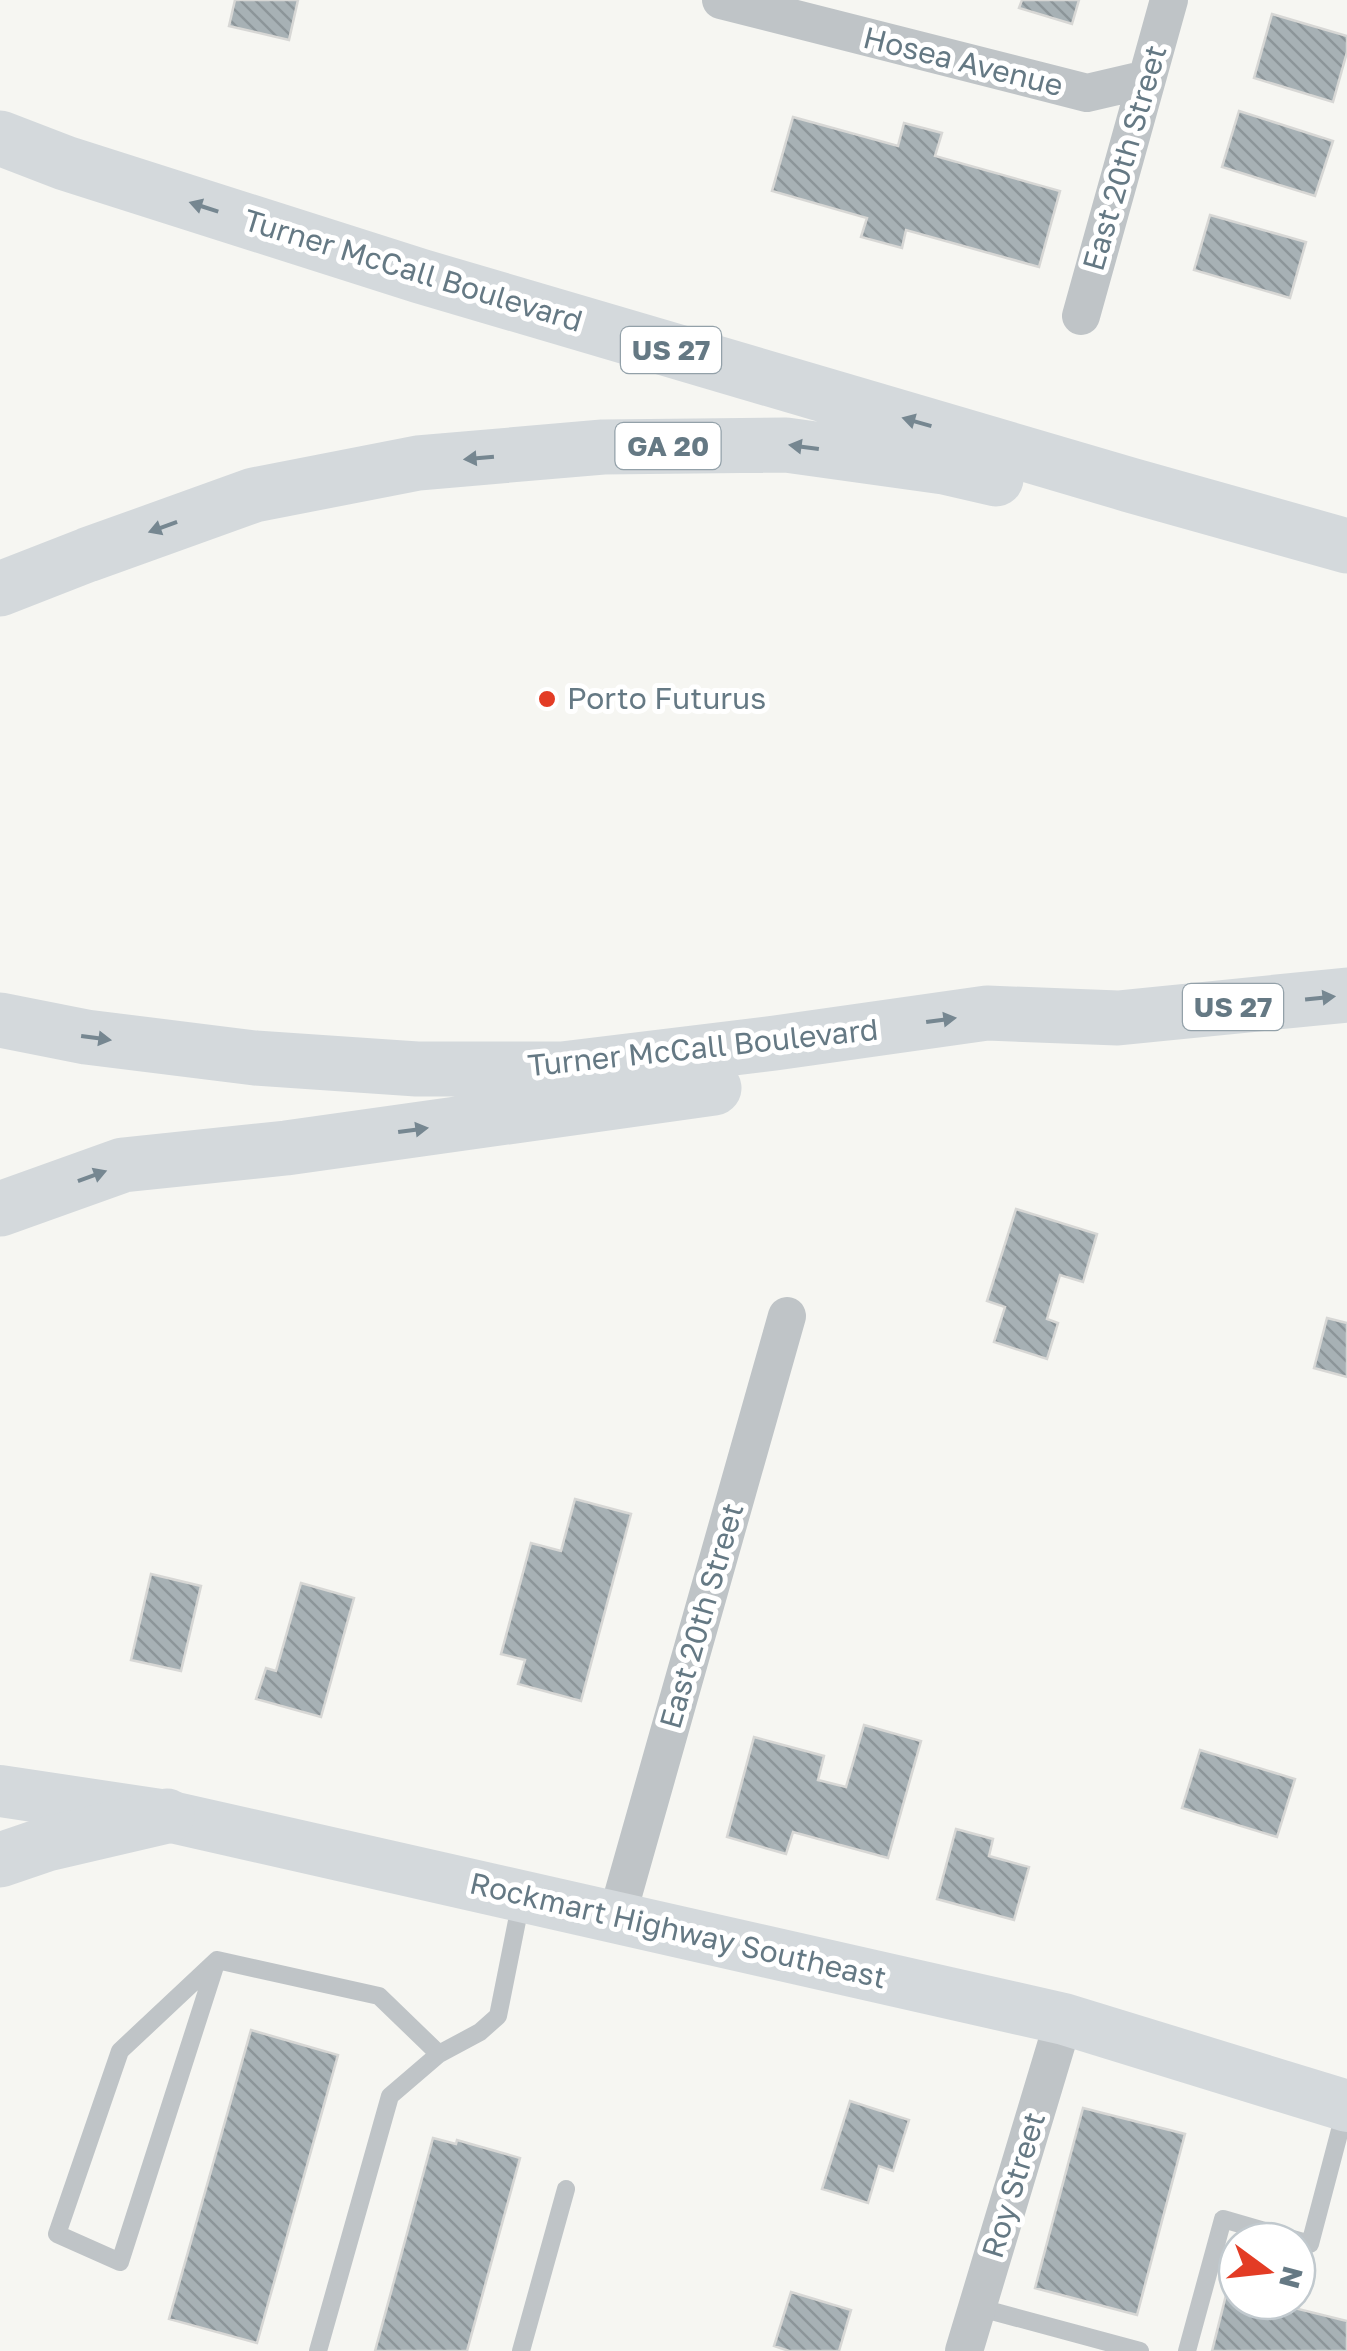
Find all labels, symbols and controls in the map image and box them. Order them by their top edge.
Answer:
street label: Hosea Avenue [860,19,1067,103]
street label: East 20th Street [1075,41,1173,275]
one-way arrow [188,199,219,214]
street label: Turner McCall Boulevard [240,201,587,339]
road number: US 27 [621,327,721,373]
one-way arrow [901,414,932,429]
road number: GA 20 [616,423,720,469]
one-way arrow [787,439,819,455]
one-way arrow [463,450,495,466]
one-way arrow [148,520,178,535]
place label: Porto Futurus [567,680,766,716]
marker: Porto Futurus [536,688,558,710]
road number: US 27 [1183,984,1283,1030]
one-way arrow [1304,990,1336,1006]
street label: Turner McCall Boulevard [526,1011,880,1083]
one-way arrow [926,1011,957,1027]
one-way arrow [81,1030,112,1046]
one-way arrow [397,1122,429,1138]
one-way arrow [77,1168,107,1183]
street label: East 20th Street [652,1499,750,1733]
street label: Rockmart Highway Southeast [466,1865,890,1996]
street label: Roy Street [974,2107,1052,2262]
north arrow [1217,2221,1317,2321]
text: N [1273,2263,1310,2292]

